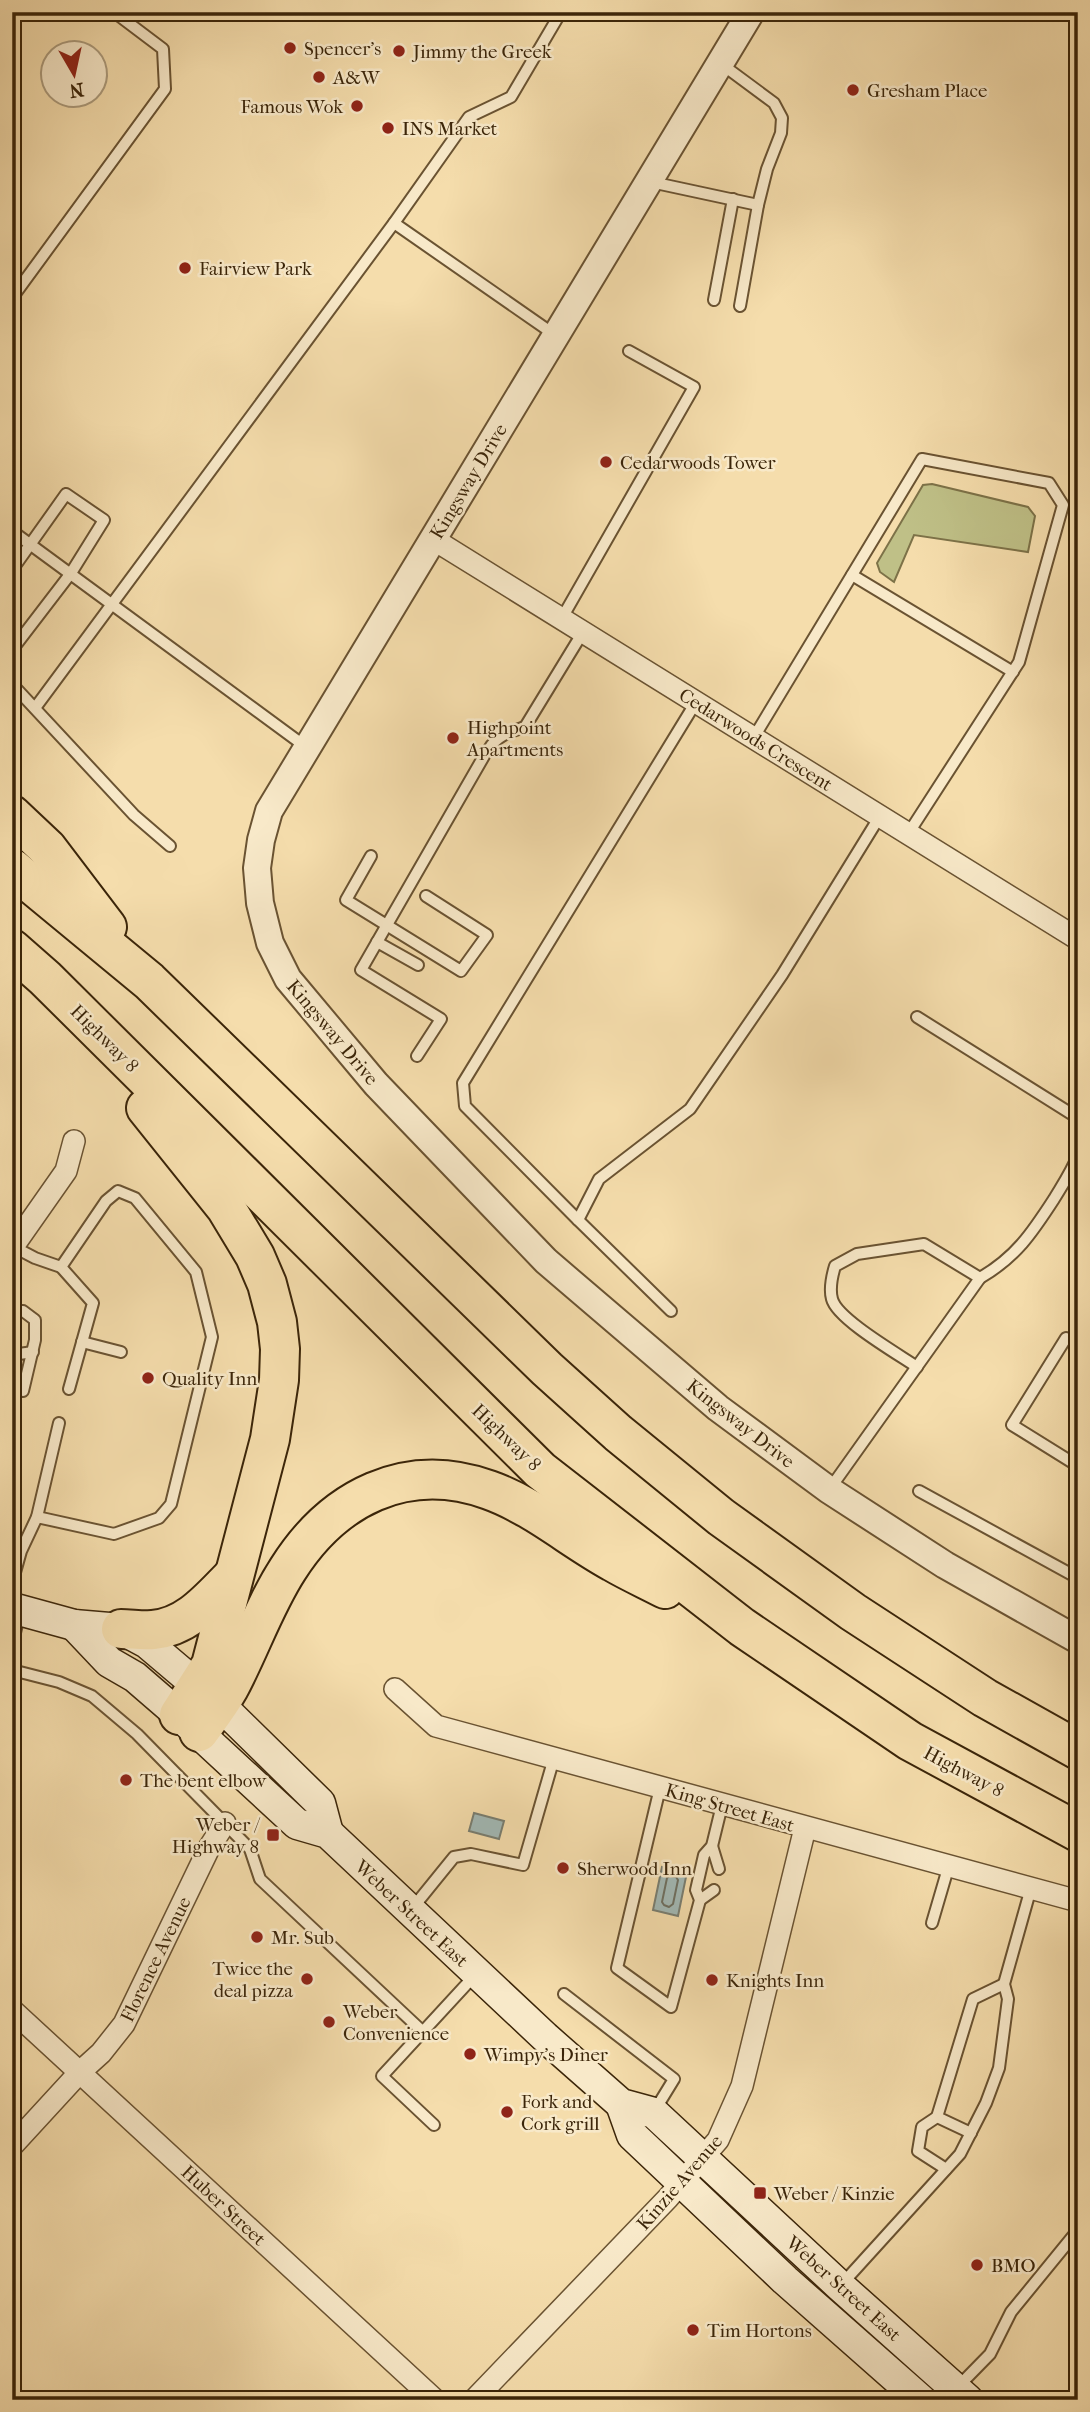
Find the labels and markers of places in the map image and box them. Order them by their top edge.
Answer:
place label: Spencer's [304,38,381,60]
marker: Spencer's [282,40,298,56]
place label: Jimmy the Greek [411,41,552,63]
marker: Jimmy the Greek [391,43,407,59]
place label: A&W [332,67,381,89]
marker: A&W [311,69,327,85]
place label: Gresham Place [867,80,987,102]
marker: Gresham Place [845,82,861,98]
place label: Famous Wok [240,96,343,118]
marker: Famous Wok [349,98,365,114]
place label: INS Market [402,118,498,140]
marker: INS Market [380,120,396,136]
place label: Fairview Park [199,258,312,280]
marker: Fairview Park [177,260,193,276]
place label: Cedarwoods Tower [620,452,776,474]
marker: Cedarwoods Tower [598,454,614,470]
place label: Highpoint Apartments [466,717,563,761]
marker: Highpoint Apartments [445,730,461,746]
place label: Quality Inn [162,1368,257,1390]
marker: Quality Inn [140,1370,156,1386]
place label: The bent elbow [140,1770,267,1792]
marker: The bent elbow [118,1772,134,1788]
place label: Weber / Highway 8 [172,1814,260,1858]
marker: Weber / Highway 8 [265,1827,281,1843]
place label: Sherwood Inn [577,1858,692,1880]
marker: Sherwood Inn [555,1860,571,1876]
place label: Mr. Sub [271,1927,334,1949]
marker: Mr. Sub [249,1929,265,1945]
place label: Twice the deal pizza [212,1958,293,2002]
place label: Knights Inn [726,1970,824,1992]
marker: Twice the deal pizza [299,1971,315,1987]
marker: Knights Inn [704,1972,720,1988]
place label: Weber Convenience [342,2001,449,2045]
marker: Weber Convenience [321,2014,337,2030]
place label: Wimpy's Diner [483,2044,609,2066]
marker: Wimpy's Diner [462,2046,478,2062]
place label: Fork and Cork grill [521,2091,600,2135]
marker: Fork and Cork grill [499,2104,515,2120]
place label: Weber / Kinzie [773,2183,895,2205]
marker: Weber / Kinzie [752,2185,768,2201]
place label: BMO [991,2255,1036,2277]
marker: BMO [969,2257,985,2273]
place label: Tim Hortons [707,2320,812,2342]
marker: Tim Hortons [685,2322,701,2338]

